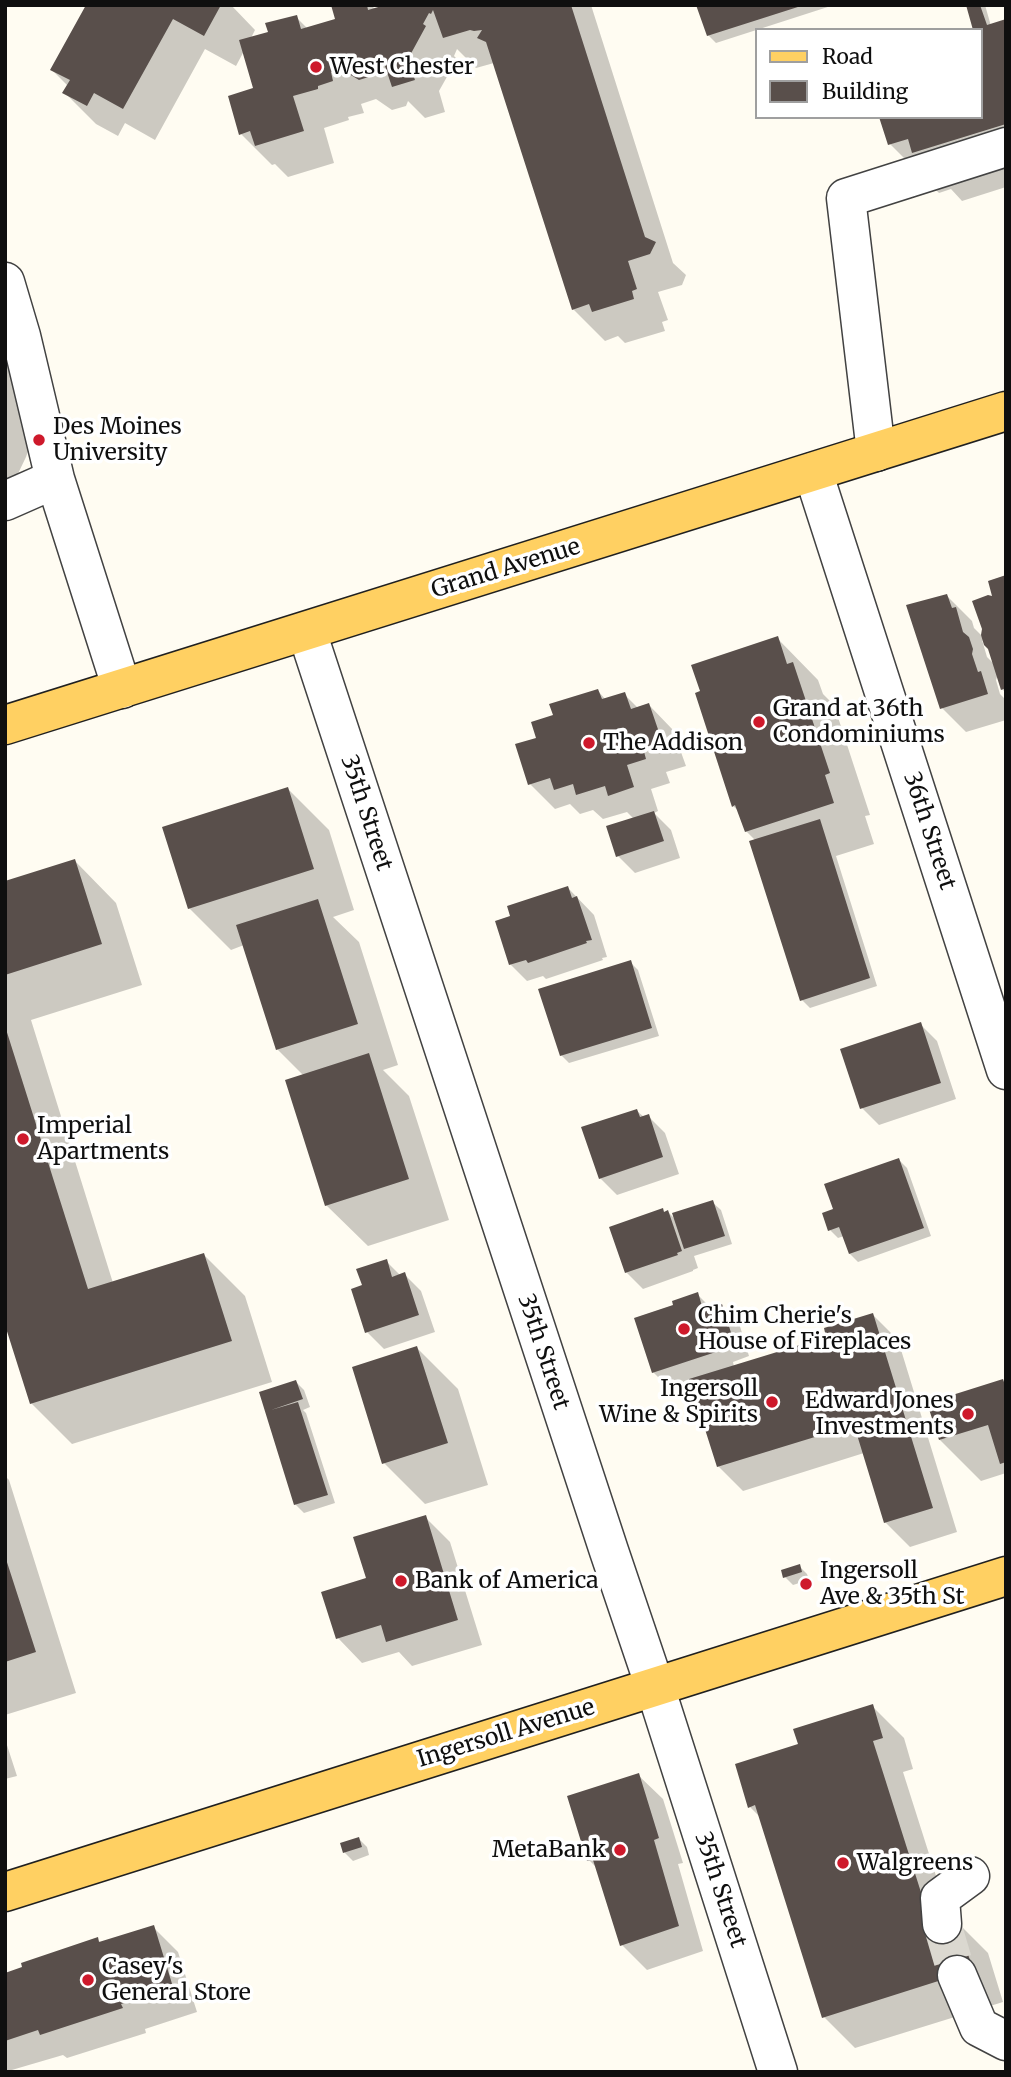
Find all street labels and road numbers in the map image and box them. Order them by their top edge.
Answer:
street label: Grand Avenue [428,533,584,605]
street label: 35th Street [334,752,398,874]
street label: 36th Street [897,769,961,893]
street label: 35th Street [511,1291,575,1413]
street label: Ingersoll Avenue [414,1694,598,1774]
street label: 35th Street [688,1829,752,1951]

